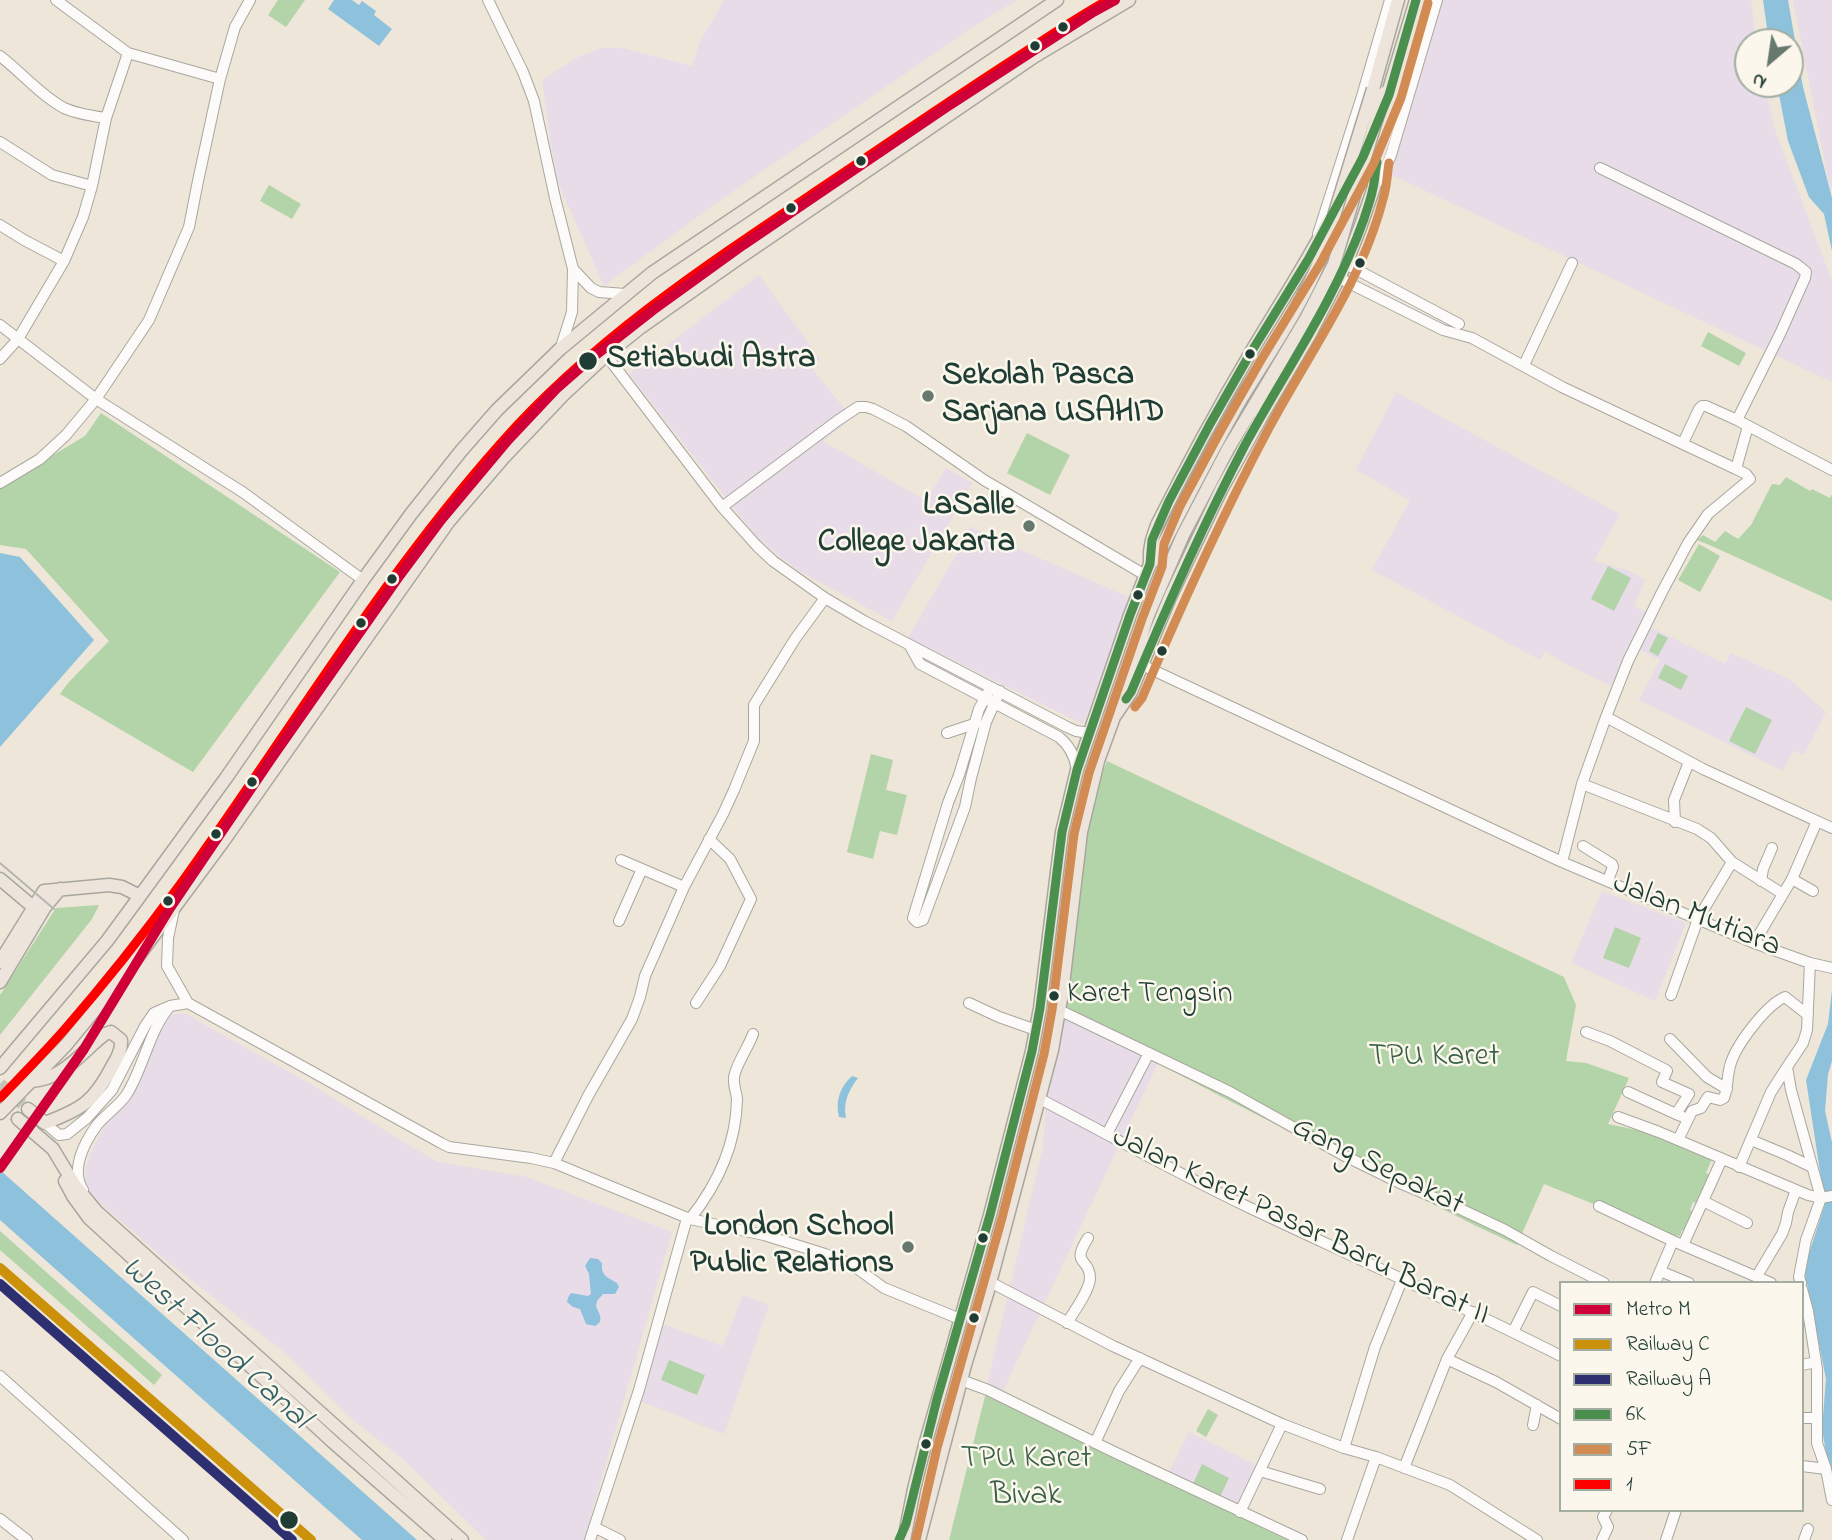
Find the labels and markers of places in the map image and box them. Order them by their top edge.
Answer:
unlabelled marker [1056,20,1070,34]
unlabelled marker [1028,39,1042,53]
unlabelled marker [854,154,868,168]
unlabelled marker [784,201,798,215]
unlabelled marker [1353,256,1367,270]
place label: Setiabudi Astra [606,342,815,380]
unlabelled marker [1243,347,1257,361]
marker: Setiabudi Astra [577,350,599,372]
place label: Sekolah Pasca Sarjana USAHID [942,359,1165,434]
marker: Sekolah Pasca Sarjana USAHID [920,388,936,404]
place label: LaSalle College Jakarta [818,489,1015,564]
marker: LaSalle College Jakarta [1021,518,1037,534]
unlabelled marker [385,572,399,586]
unlabelled marker [1131,588,1145,602]
unlabelled marker [354,616,368,630]
unlabelled marker [1155,644,1169,658]
unlabelled marker [245,775,259,789]
unlabelled marker [209,827,223,841]
unlabelled marker [161,894,175,908]
place label: Karet Tengsin [1067,978,1232,1014]
marker: Karet Tengsin [1047,989,1061,1003]
place label: London School Public Relations [690,1210,894,1285]
unlabelled marker [976,1231,990,1245]
marker: London School Public Relations [900,1239,916,1255]
unlabelled marker [967,1311,981,1325]
unlabelled marker [919,1437,933,1451]
unlabelled marker [278,1509,300,1531]

